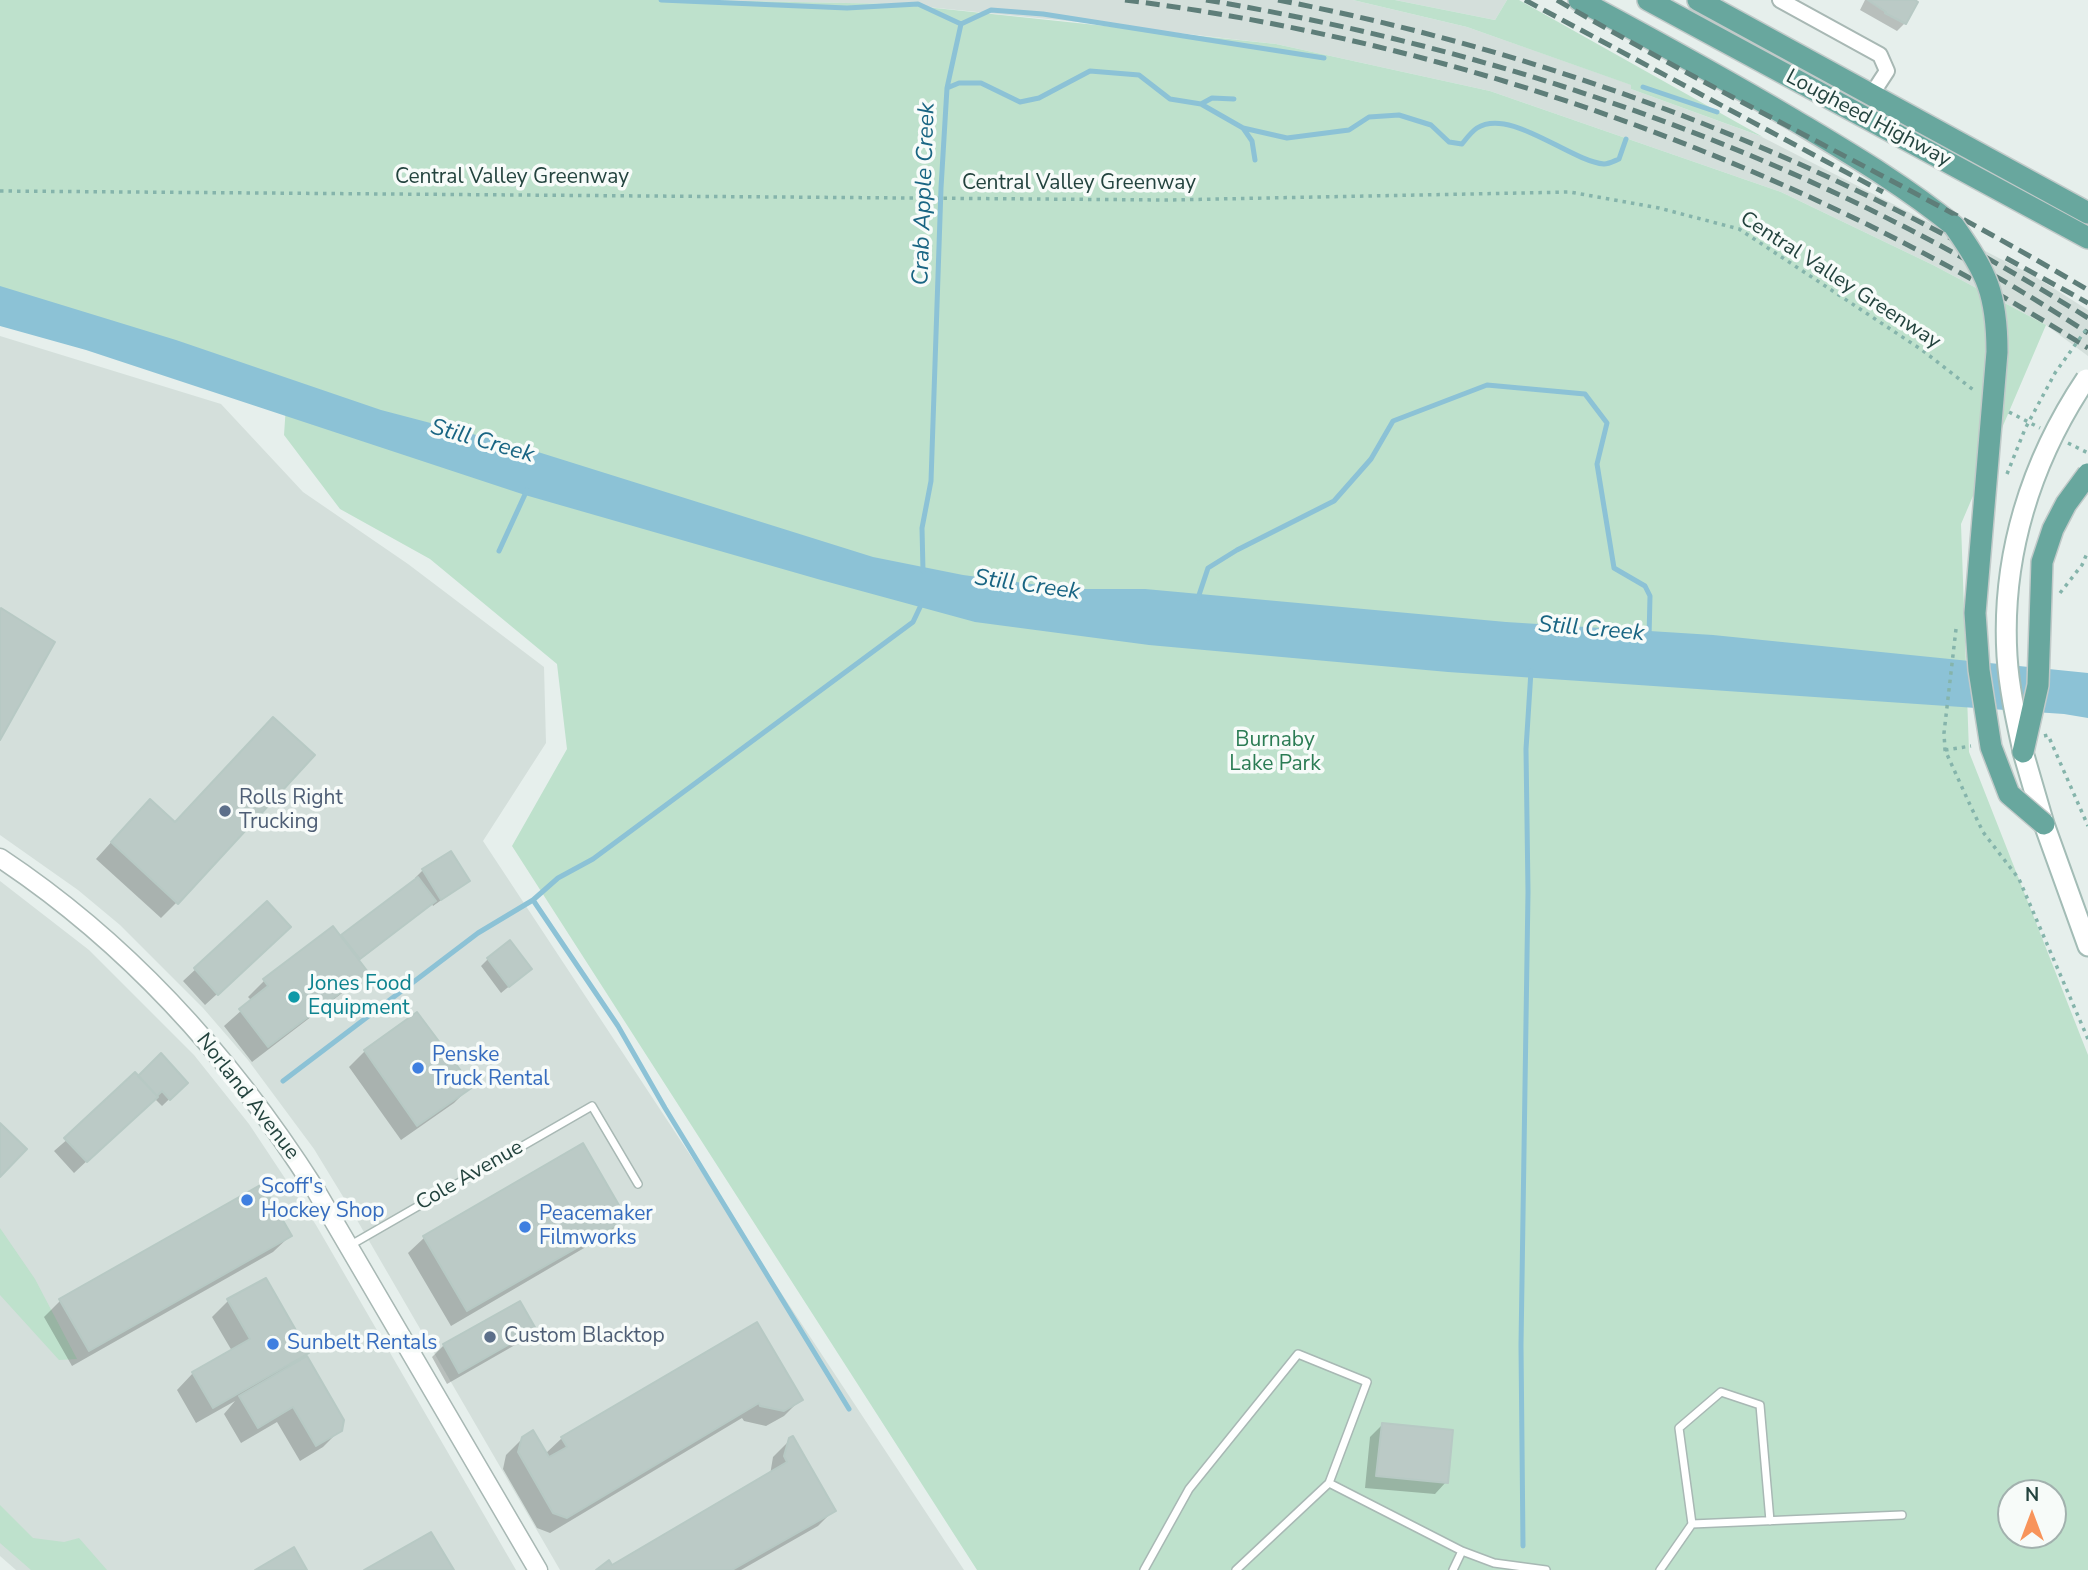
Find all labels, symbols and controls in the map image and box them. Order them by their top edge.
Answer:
street label: Lougheed Highway [1781,65,1955,173]
water label: Crab Apple Creek [908,102,942,286]
street label: Central Valley Greenway [395,165,629,191]
street label: Central Valley Greenway [962,171,1196,197]
street label: Central Valley Greenway [1735,207,1945,355]
water label: Still Creek [427,414,537,470]
water label: Still Creek [972,565,1082,607]
water label: Still Creek [1537,612,1645,648]
park label: Burnaby Lake Park [1229,728,1321,778]
place label: Rolls Right Trucking [239,786,343,836]
marker: Rolls Right Trucking [217,803,233,819]
place label: Jones Food Equipment [308,972,412,1022]
marker: Jones Food Equipment [286,989,302,1005]
street label: Norland Avenue [190,1029,304,1165]
place label: Penske Truck Rental [432,1043,550,1093]
marker: Penske Truck Rental [410,1060,426,1076]
street label: Cole Avenue [412,1135,528,1217]
place label: Scoff's Hockey Shop [261,1175,385,1225]
marker: Scoff's Hockey Shop [239,1192,255,1208]
place label: Peacemaker Filmworks [539,1202,653,1252]
marker: Peacemaker Filmworks [517,1219,533,1235]
place label: Custom Blacktop [504,1324,665,1350]
marker: Custom Blacktop [482,1329,498,1345]
place label: Sunbelt Rentals [287,1331,437,1357]
marker: Sunbelt Rentals [265,1336,281,1352]
north arrow [1997,1479,2067,1549]
text: N [2025,1482,2039,1508]

